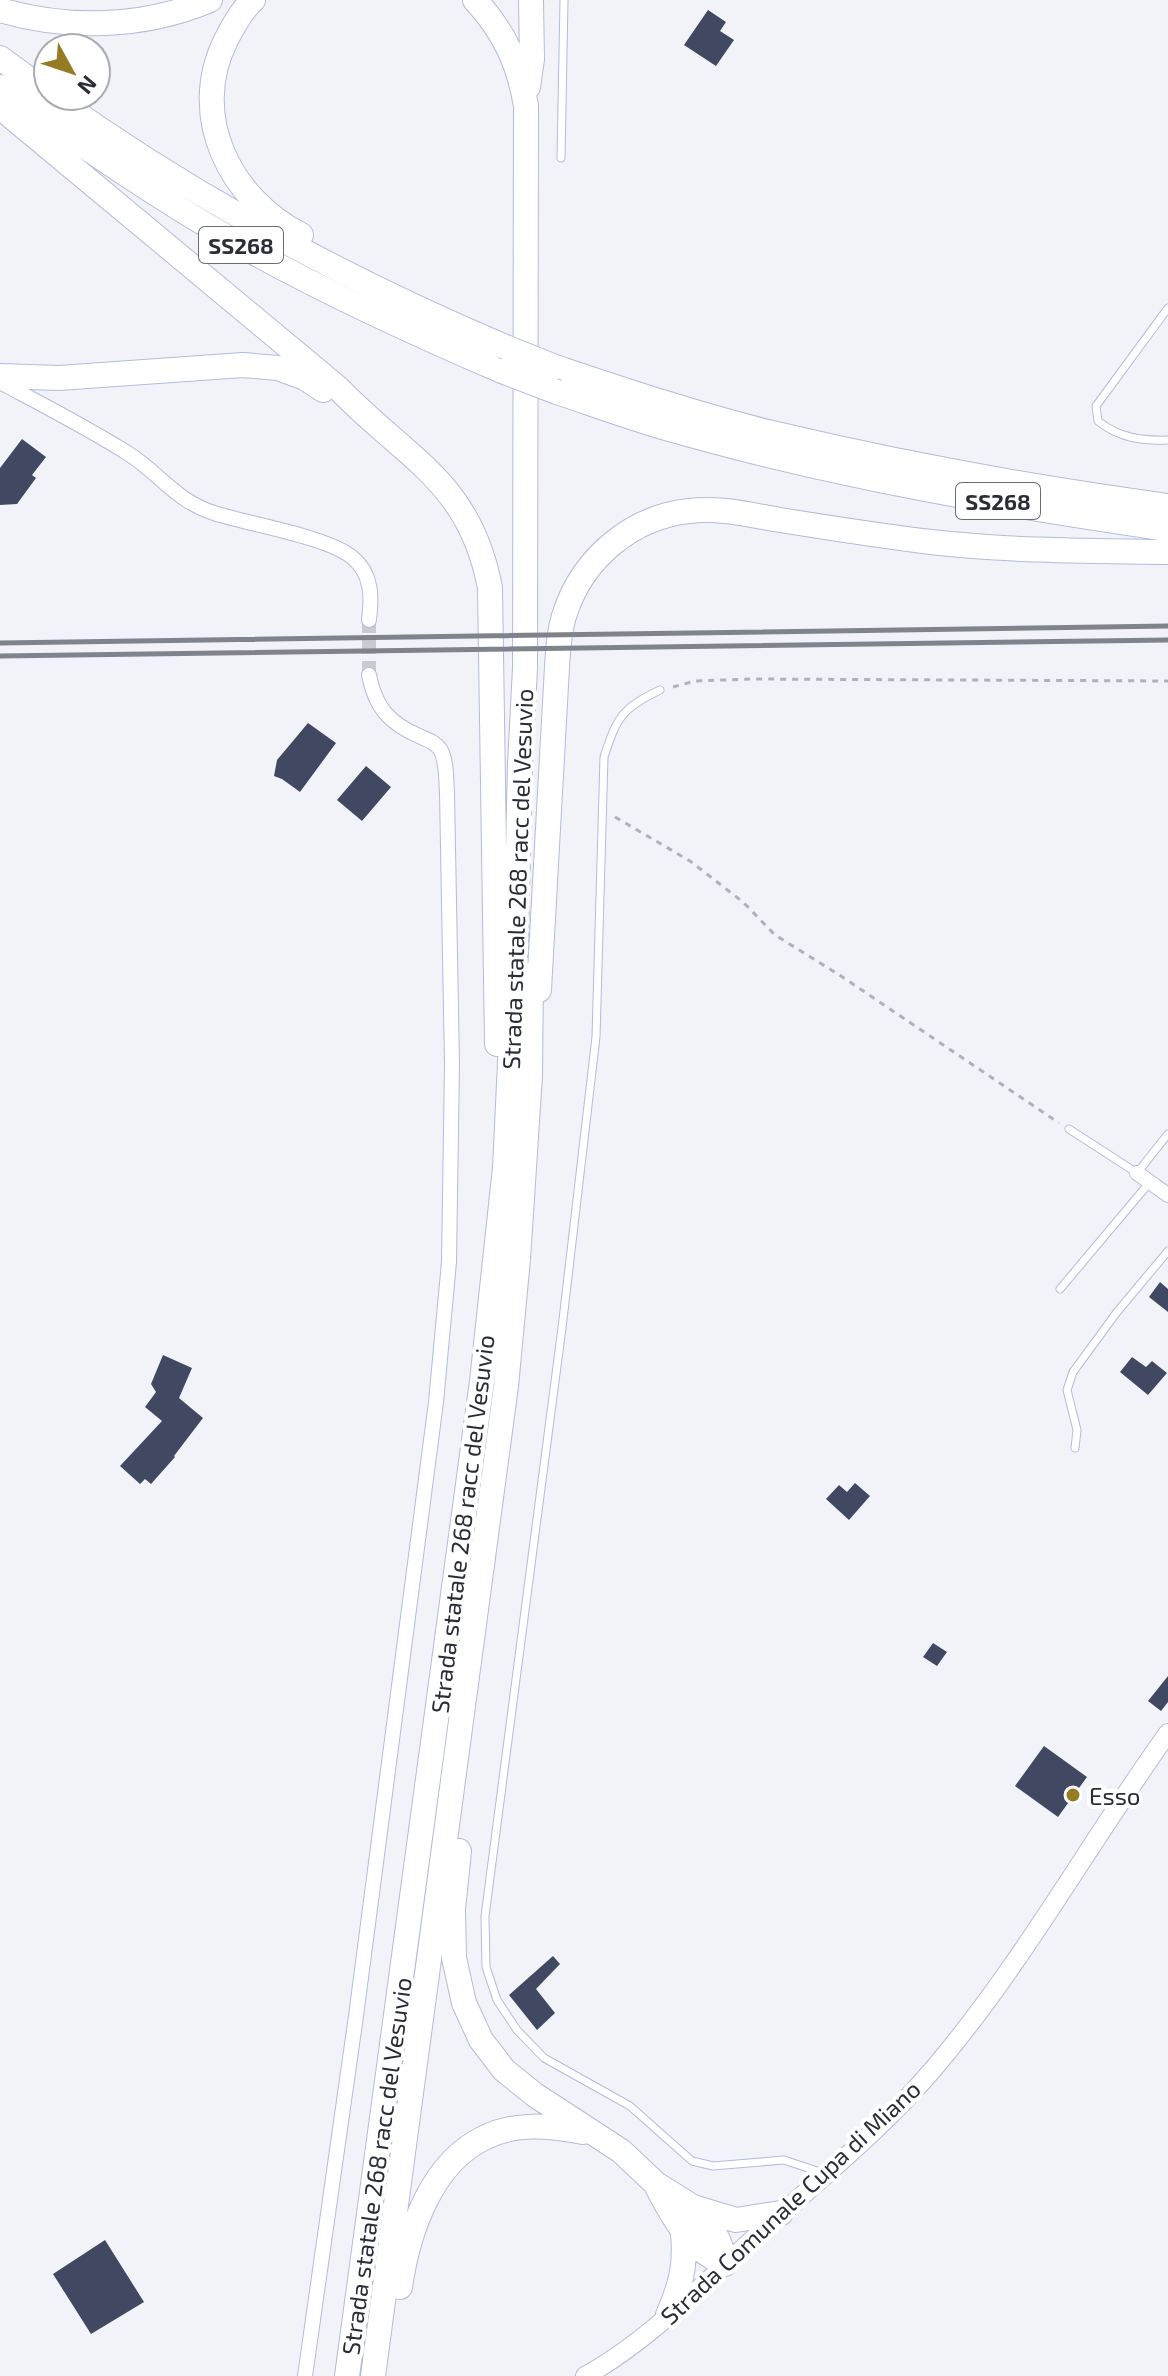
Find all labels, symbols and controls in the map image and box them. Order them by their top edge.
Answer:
north arrow [32,32,112,112]
text: N [73,71,103,100]
road number: SS268 [199,227,283,263]
road number: SS268 [956,483,1040,519]
street label: Strada statale 268 racc del Vesuvio [496,688,538,1070]
street label: Strada statale 268 racc del Vesuvio [424,1333,500,1715]
place label: Esso [1089,1781,1140,1810]
marker: Esso [1064,1786,1082,1804]
street label: Strada statale 268 racc del Vesuvio [335,1975,417,2357]
street label: Strada Comunale Cupa di Miano [654,2074,926,2330]

